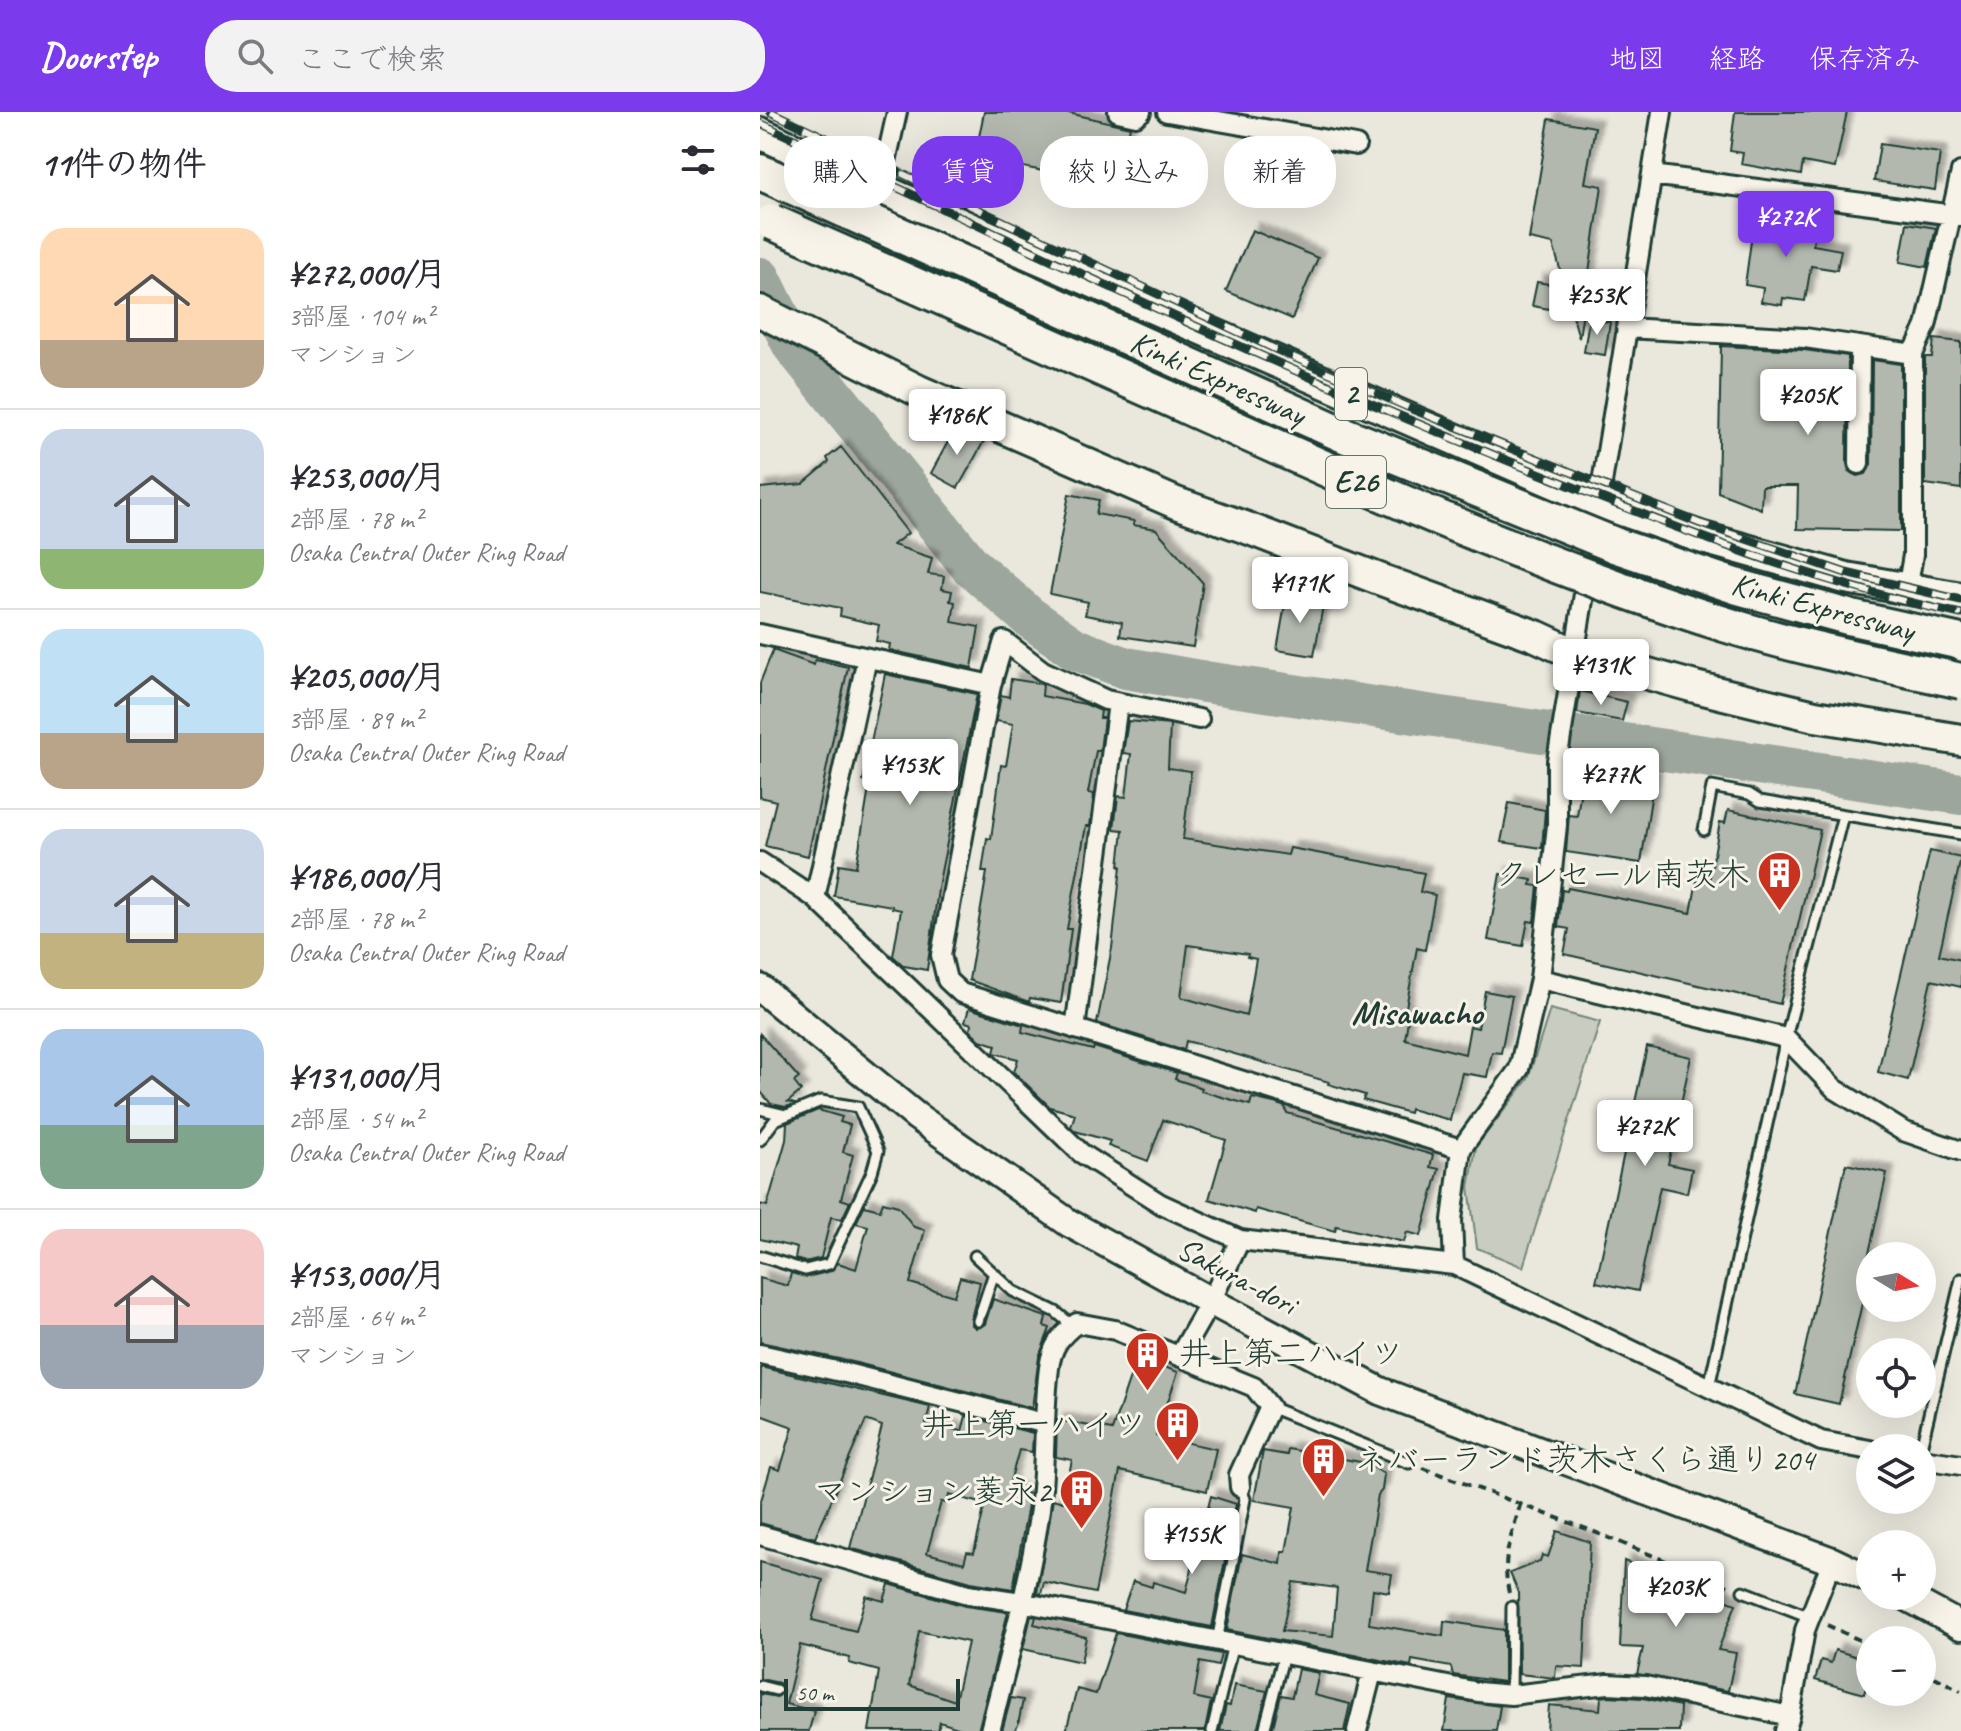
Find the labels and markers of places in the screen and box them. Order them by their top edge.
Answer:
pin: ¥272K [1730,191,1842,259]
pin: ¥253K [1541,269,1653,337]
pin: ¥205K [1752,369,1864,437]
pin: ¥186K [901,389,1013,457]
pin: ¥171K [1244,557,1356,625]
pin: ¥131K [1545,639,1657,707]
pin: ¥153K [854,739,966,807]
pin: ¥277K [1555,748,1667,816]
building icon: クレセール南茨木 [1756,850,1804,913]
place label: クレセール南茨木 [1495,854,1749,895]
pin: ¥272K [1589,1100,1701,1168]
building icon: 井上第二ハイツ [1124,1329,1172,1392]
place label: 井上第二ハイツ [1179,1333,1403,1374]
building icon: 井上第一ハイツ [1153,1400,1201,1463]
place label: 井上第一ハイツ [922,1404,1146,1445]
building icon: ネバーランド茨木さくら通り204 [1300,1435,1348,1498]
place label: ネバーランド茨木さくら通り204 [1355,1439,1818,1480]
building icon: マンション菱永2 [1058,1467,1106,1530]
place label: マンション菱永2 [814,1471,1054,1512]
pin: ¥155K [1136,1508,1248,1576]
pin: ¥203K [1620,1561,1732,1629]

